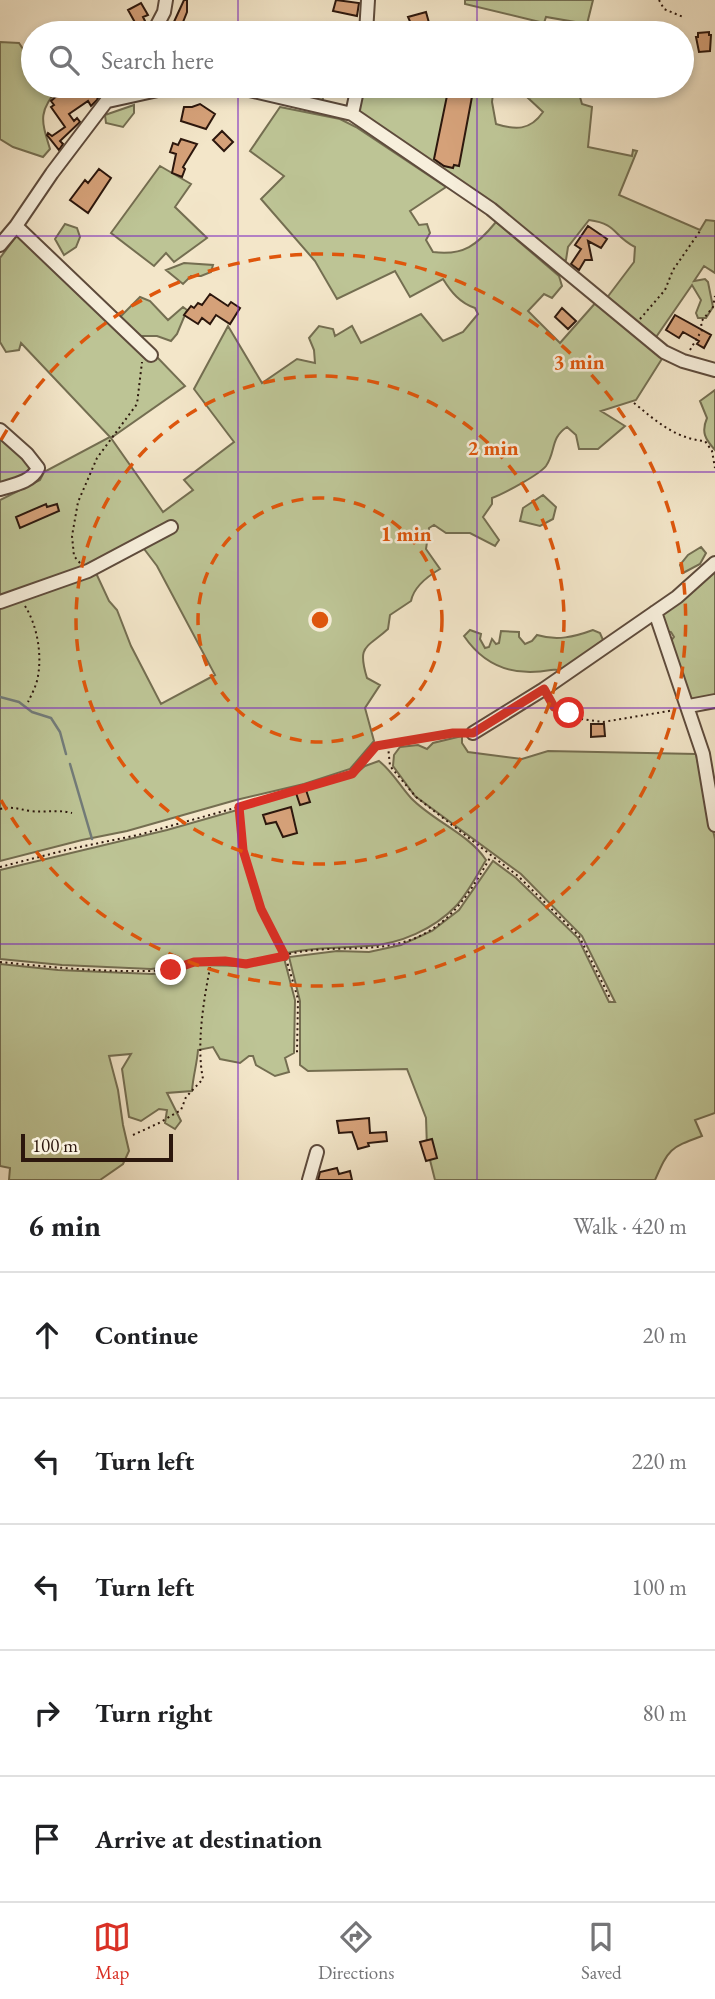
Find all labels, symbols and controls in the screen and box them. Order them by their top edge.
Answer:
search box [21,21,694,98]
icon: search [45,41,83,79]
text: Search here [101,43,214,77]
text: 3 min [553,348,605,375]
text: 2 min [467,434,519,461]
text: 1 min [380,520,432,547]
centre of rings [308,608,332,632]
route start [553,697,584,728]
route end [155,954,186,985]
scale bar [21,1131,173,1163]
text: 100 m [32,1133,78,1158]
text: 6 min [28,1206,101,1245]
text: Walk · 420 m [573,1211,687,1241]
icon: ahead [28,1316,66,1354]
text: Continue [95,1318,198,1352]
text: 20 m [642,1320,687,1350]
icon: left [28,1442,66,1480]
text: Turn left [95,1444,194,1478]
text: 220 m [631,1446,687,1476]
icon: left [28,1568,66,1606]
text: Turn left [95,1570,194,1604]
text: 100 m [631,1572,687,1602]
icon: right [28,1694,66,1732]
text: Turn right [95,1696,213,1730]
text: 80 m [642,1698,687,1728]
icon: arrive [28,1820,66,1858]
text: Arrive at destination [95,1822,322,1856]
tab: Map [93,1918,131,1985]
tab: Directions [318,1918,394,1985]
tab: Saved [581,1918,622,1985]

